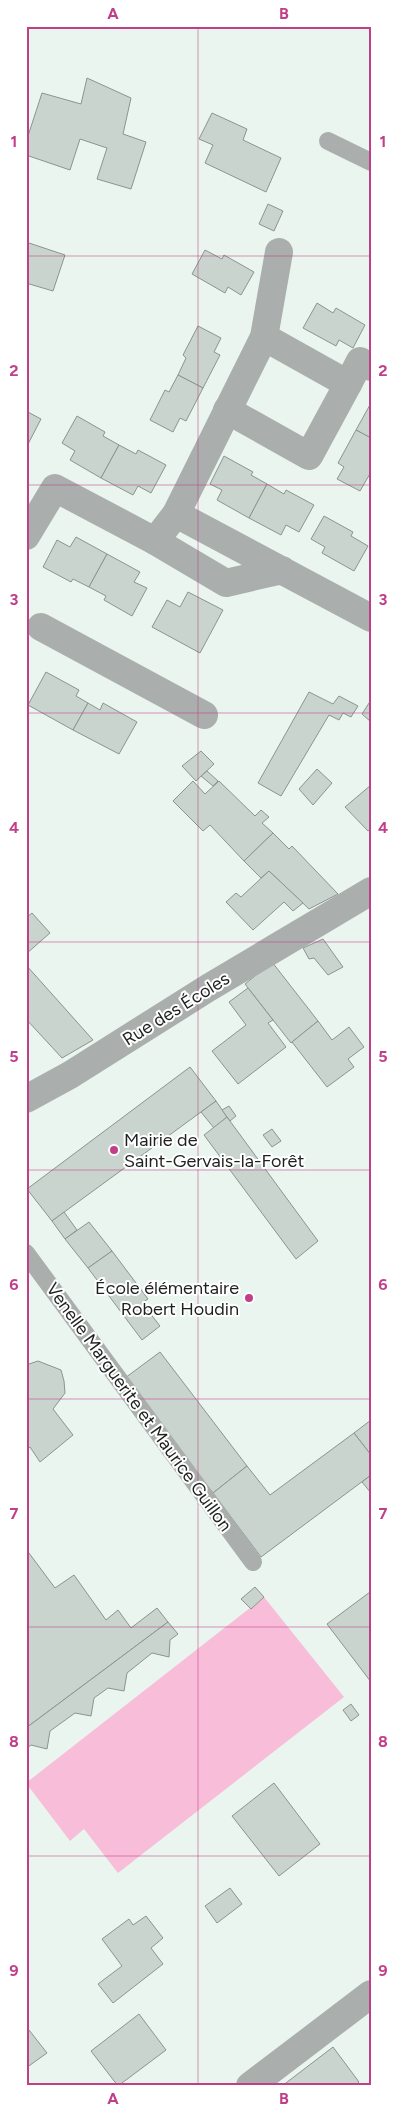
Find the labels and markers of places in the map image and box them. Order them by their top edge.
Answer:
place label: Mairie de Saint-Gervais-la-Forêt [124,1129,304,1172]
marker: Mairie de Saint-Gervais-la-Forêt [108,1144,120,1156]
place label: École élémentaire Robert Houdin [95,1277,239,1320]
marker: École élémentaire Robert Houdin [243,1292,255,1304]

